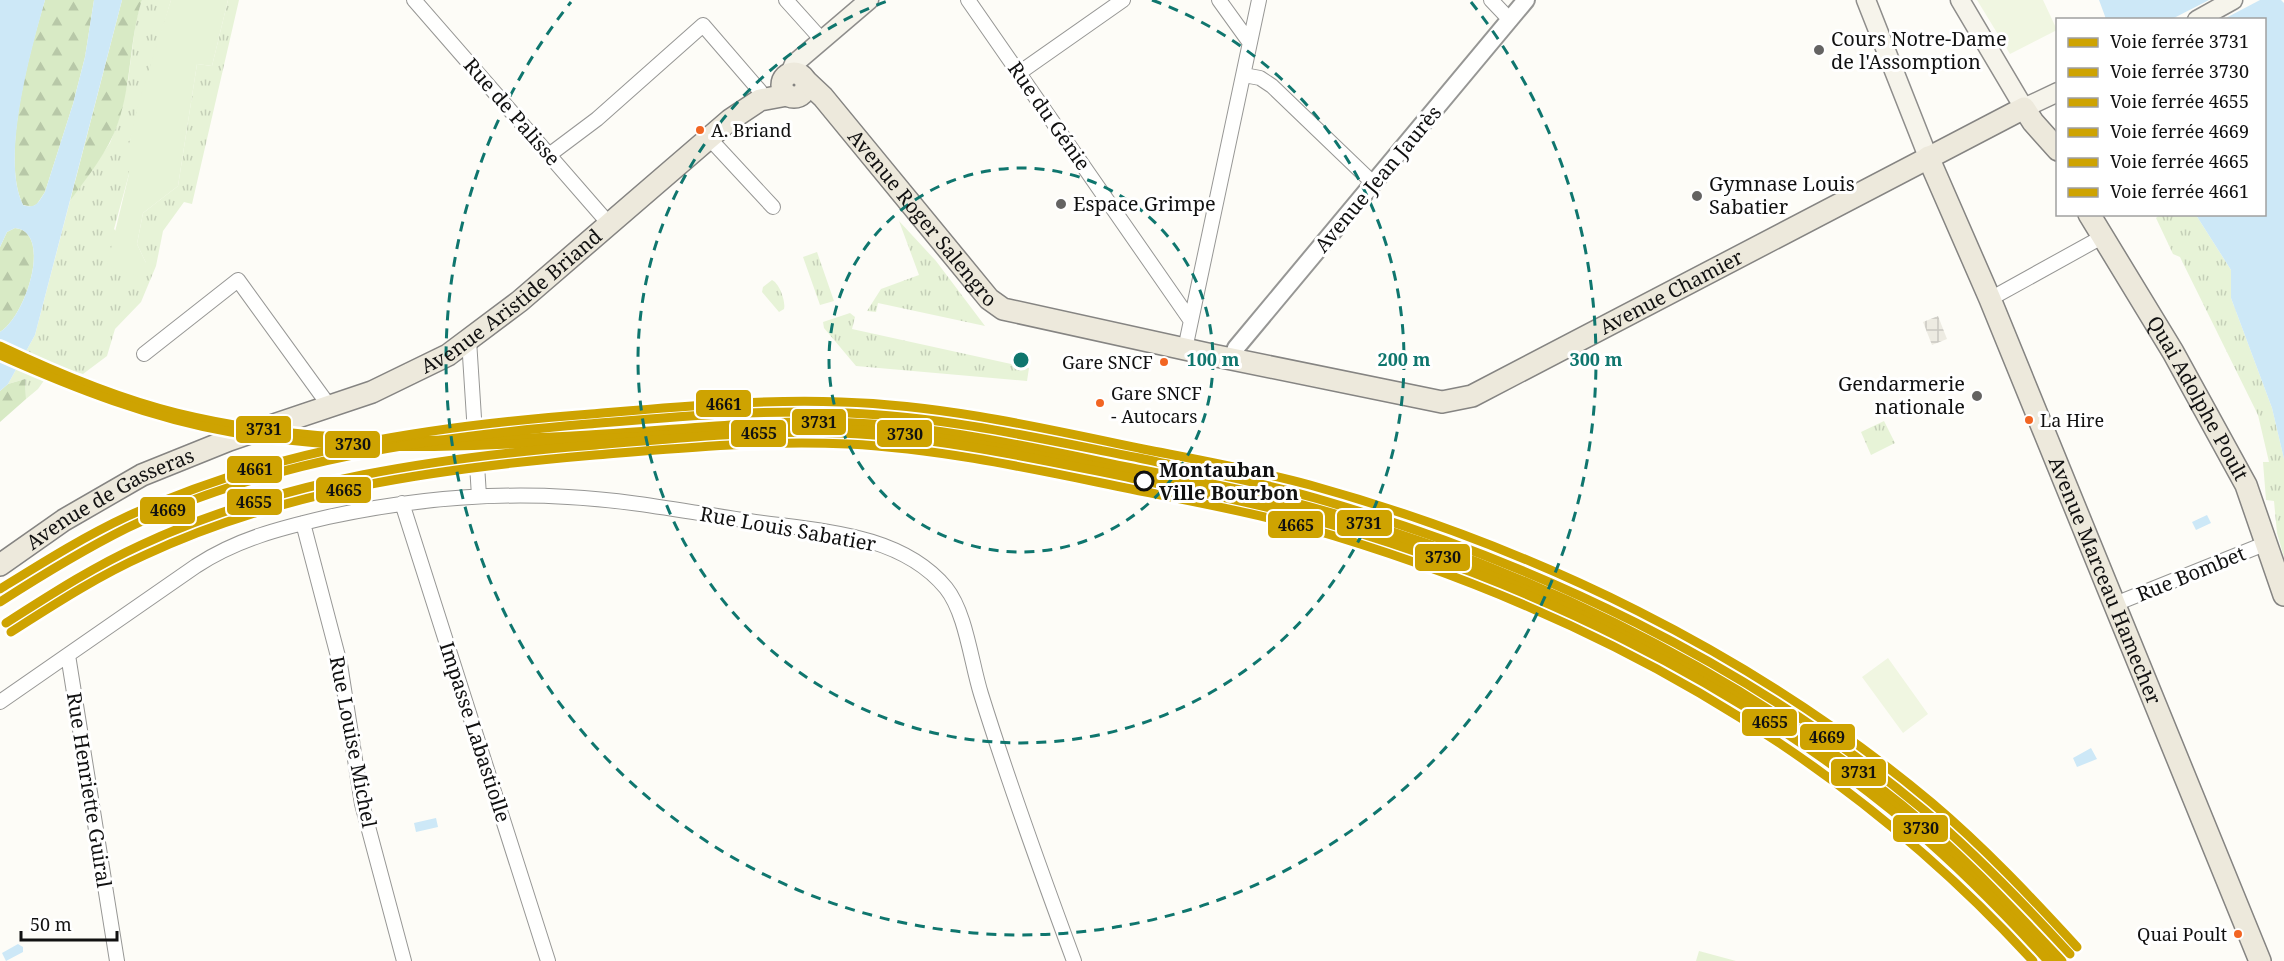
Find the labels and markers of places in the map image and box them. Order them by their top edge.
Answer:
place label: Cours Notre-Dame de l'Assomption [1831,25,2007,75]
marker: Cours Notre-Dame de l'Assomption [1812,43,1826,57]
place label: A. Briand [711,118,792,142]
marker: A. Briand [694,124,706,136]
place label: Gymnase Louis Sabatier [1709,170,1855,220]
marker: Gymnase Louis Sabatier [1690,189,1704,203]
place label: Espace Grimpe [1073,190,1216,217]
marker: Espace Grimpe [1054,197,1068,211]
centre of rings [1011,350,1031,370]
place label: Gare SNCF [1062,350,1153,374]
marker: Gare SNCF [1158,356,1170,368]
place label: Gendarmerie nationale [1838,370,1965,420]
place label: Gare SNCF - Autocars [1111,381,1202,428]
marker: Gendarmerie nationale [1970,389,1984,403]
marker: Gare SNCF - Autocars [1094,397,1106,409]
place label: La Hire [2040,408,2104,432]
marker: La Hire [2023,414,2035,426]
place label: Montauban Ville Bourbon [1159,456,1299,506]
marker: Montauban Ville Bourbon [1134,471,1154,491]
place label: Quai Poult [2137,922,2227,946]
marker: Quai Poult [2232,928,2244,940]

